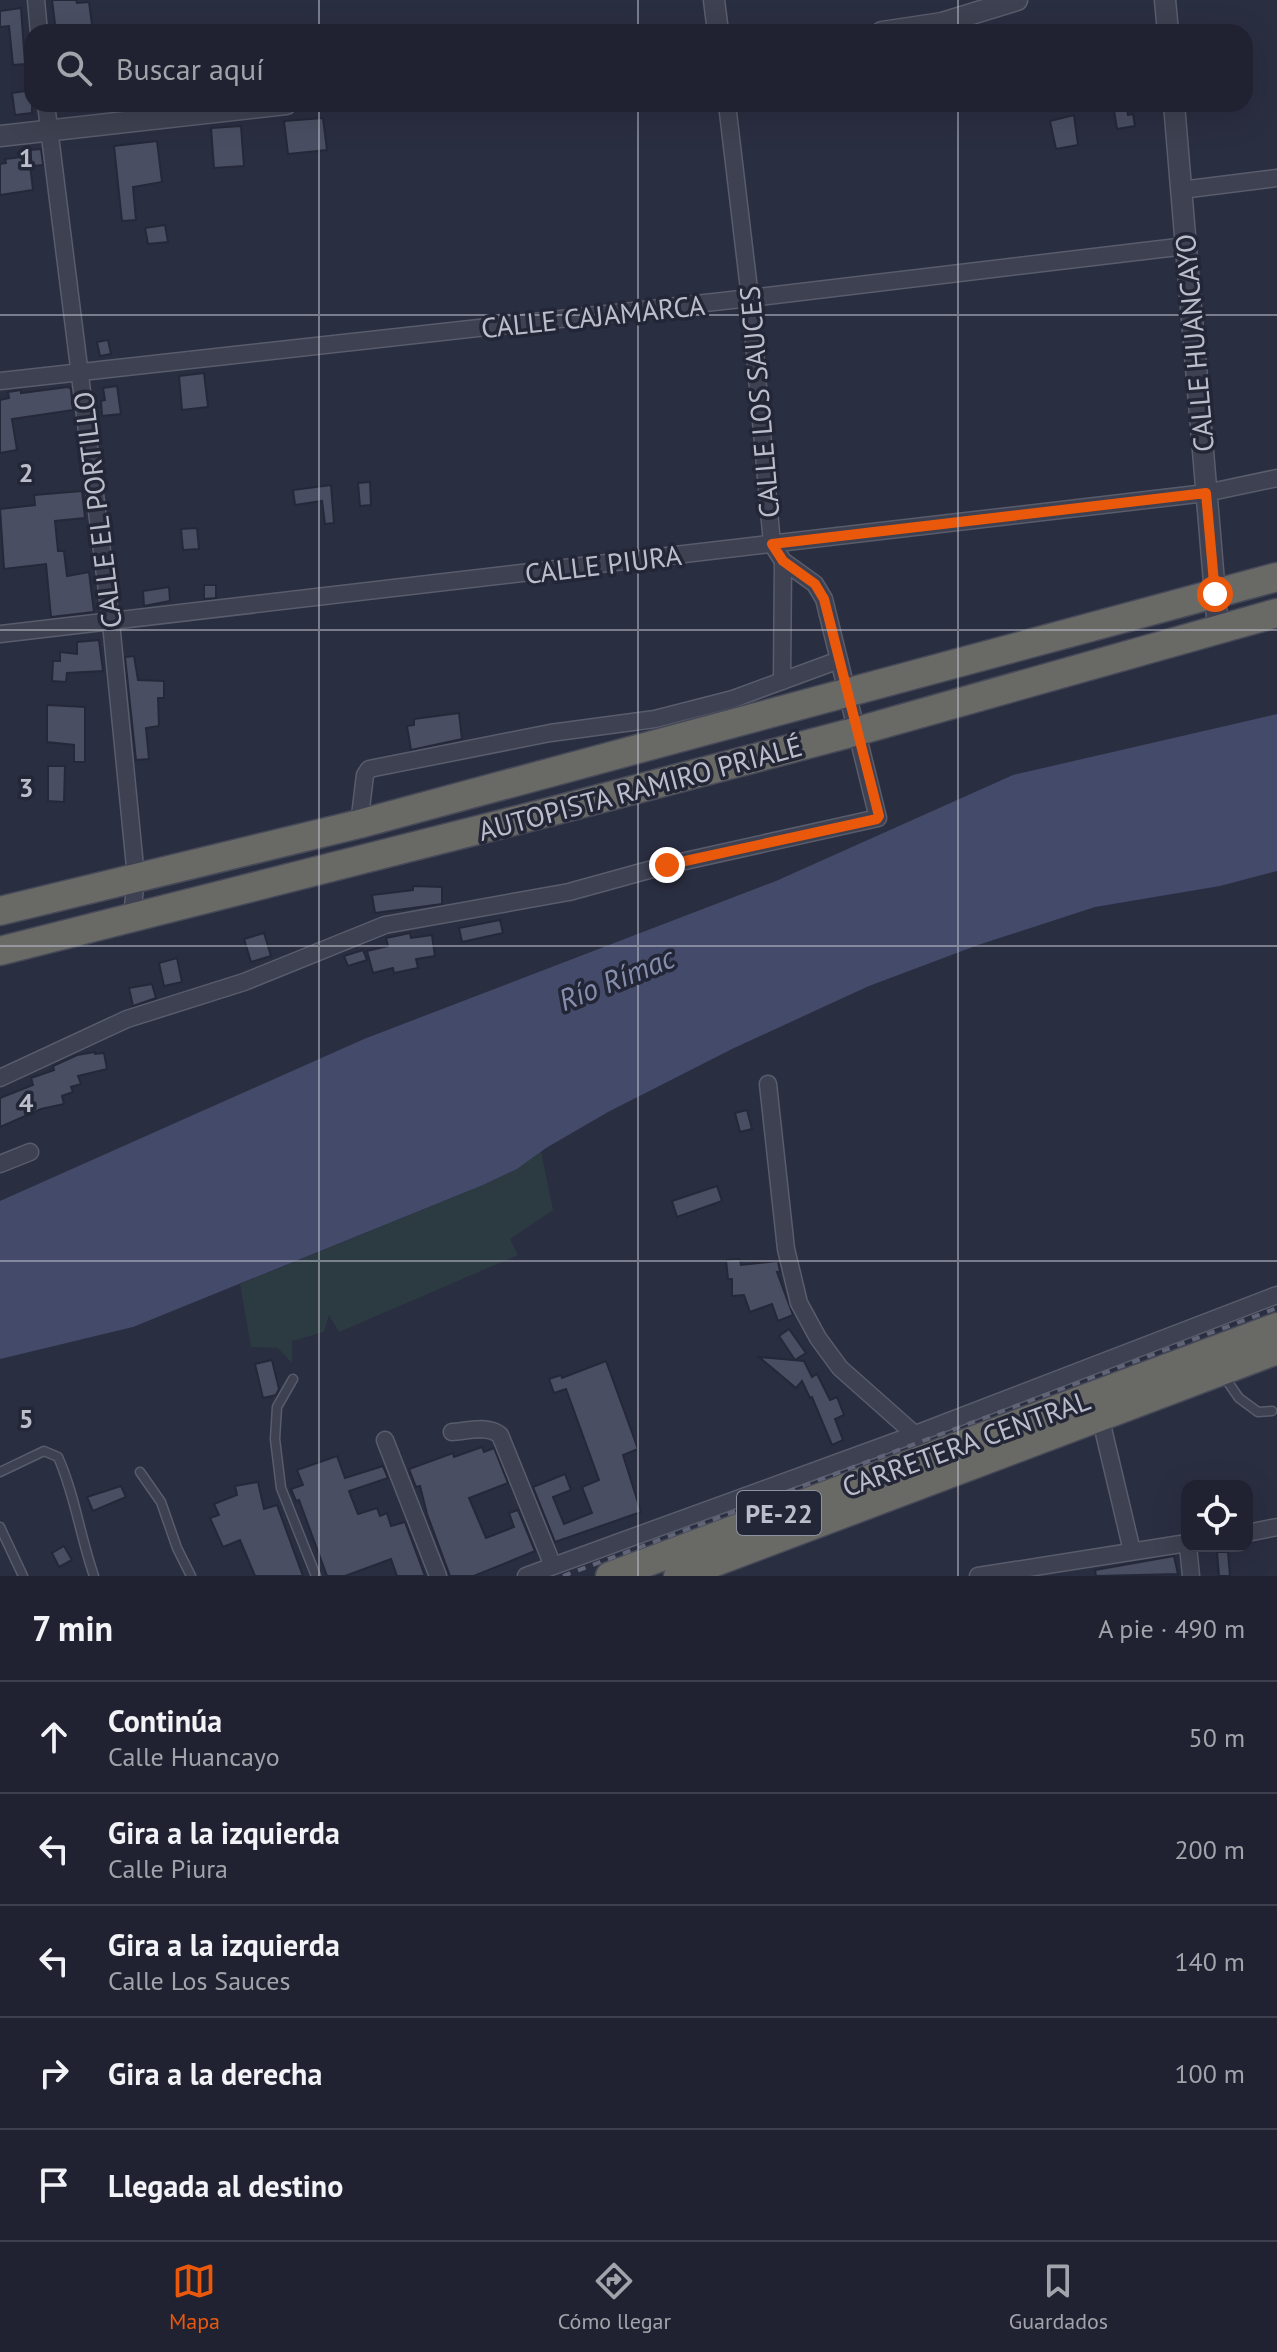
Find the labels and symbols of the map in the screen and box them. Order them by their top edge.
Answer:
text: 1 [19,141,33,174]
street label: CALLE HUANCAYO [1166,232,1222,454]
street label: CALLE LOS SAUCES [730,285,788,519]
street label: CALLE CAJAMARCA [479,286,707,346]
street label: CALLE EL PORTILLO [64,390,130,630]
text: 2 [19,456,33,489]
street label: CALLE PIURA [523,536,684,592]
route start [1197,576,1233,612]
street label: AUTOPISTA RAMIRO PRIALÉ [474,727,806,849]
text: 3 [19,771,33,804]
route end [649,847,685,883]
water label: Río Rímac [552,937,680,1019]
text: 4 [19,1086,34,1119]
street label: CARRETERA CENTRAL [837,1381,1095,1505]
text: 5 [19,1402,33,1435]
road number: PE-22 [737,1491,821,1535]

